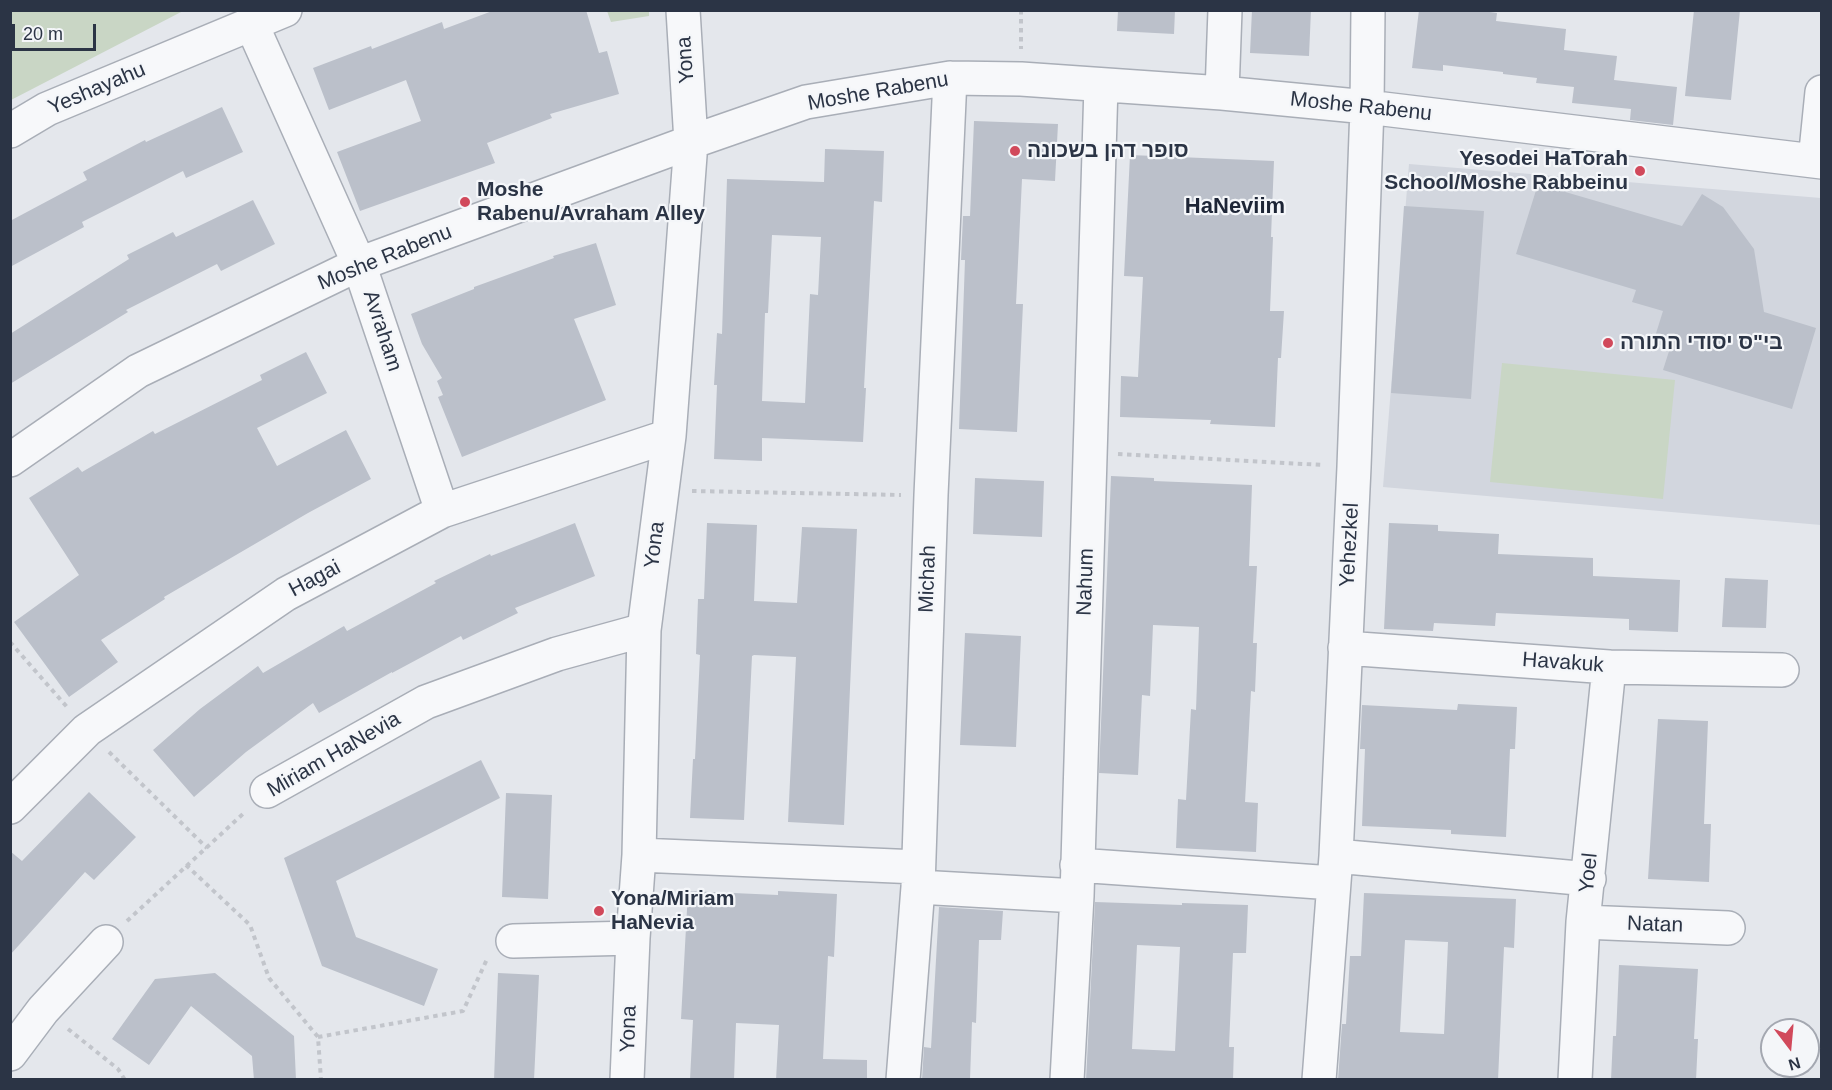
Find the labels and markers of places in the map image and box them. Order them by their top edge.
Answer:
place label: סופר דהן בשכונה [1027,138,1189,164]
marker: סופר דהן בשכונה [1008,144,1022,158]
place label: Yesodei HaTorah School/Moshe Rabbeinu [1384,146,1628,196]
marker: Yesodei HaTorah School/Moshe Rabbeinu [1633,164,1647,178]
place label: Moshe Rabenu/Avraham Alley [477,177,705,227]
marker: Moshe Rabenu/Avraham Alley [458,195,472,209]
place label: בי"ס יסודי התורה [1620,330,1783,356]
marker: בי"ס יסודי התורה [1601,336,1615,350]
place label: Yona/Miriam HaNevia [611,886,734,936]
marker: Yona/Miriam HaNevia [592,904,606,918]

